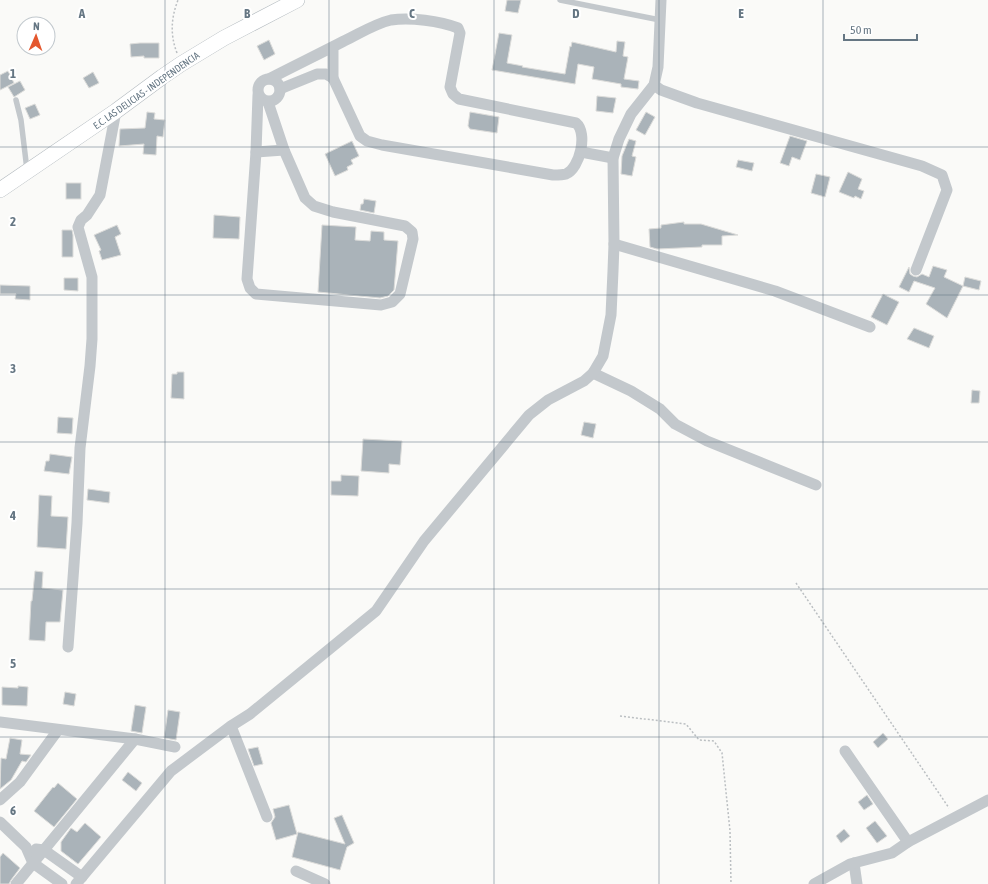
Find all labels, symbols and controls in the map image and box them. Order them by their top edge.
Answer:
text: A [78,6,86,21]
text: B [244,6,251,21]
text: C [409,6,415,21]
text: D [572,6,580,21]
text: E [738,6,744,21]
north arrow [16,16,56,56]
scale bar [844,16,917,42]
text: N [33,20,40,32]
text: 50 m [850,23,872,37]
street label: E.C. LAS DELICIAS - INDEPENDENCIA [91,49,201,131]
text: 1 [10,66,16,81]
text: 2 [10,214,16,229]
text: 3 [10,361,16,376]
text: 4 [9,508,16,523]
text: 5 [10,656,16,671]
text: 6 [10,803,16,818]

